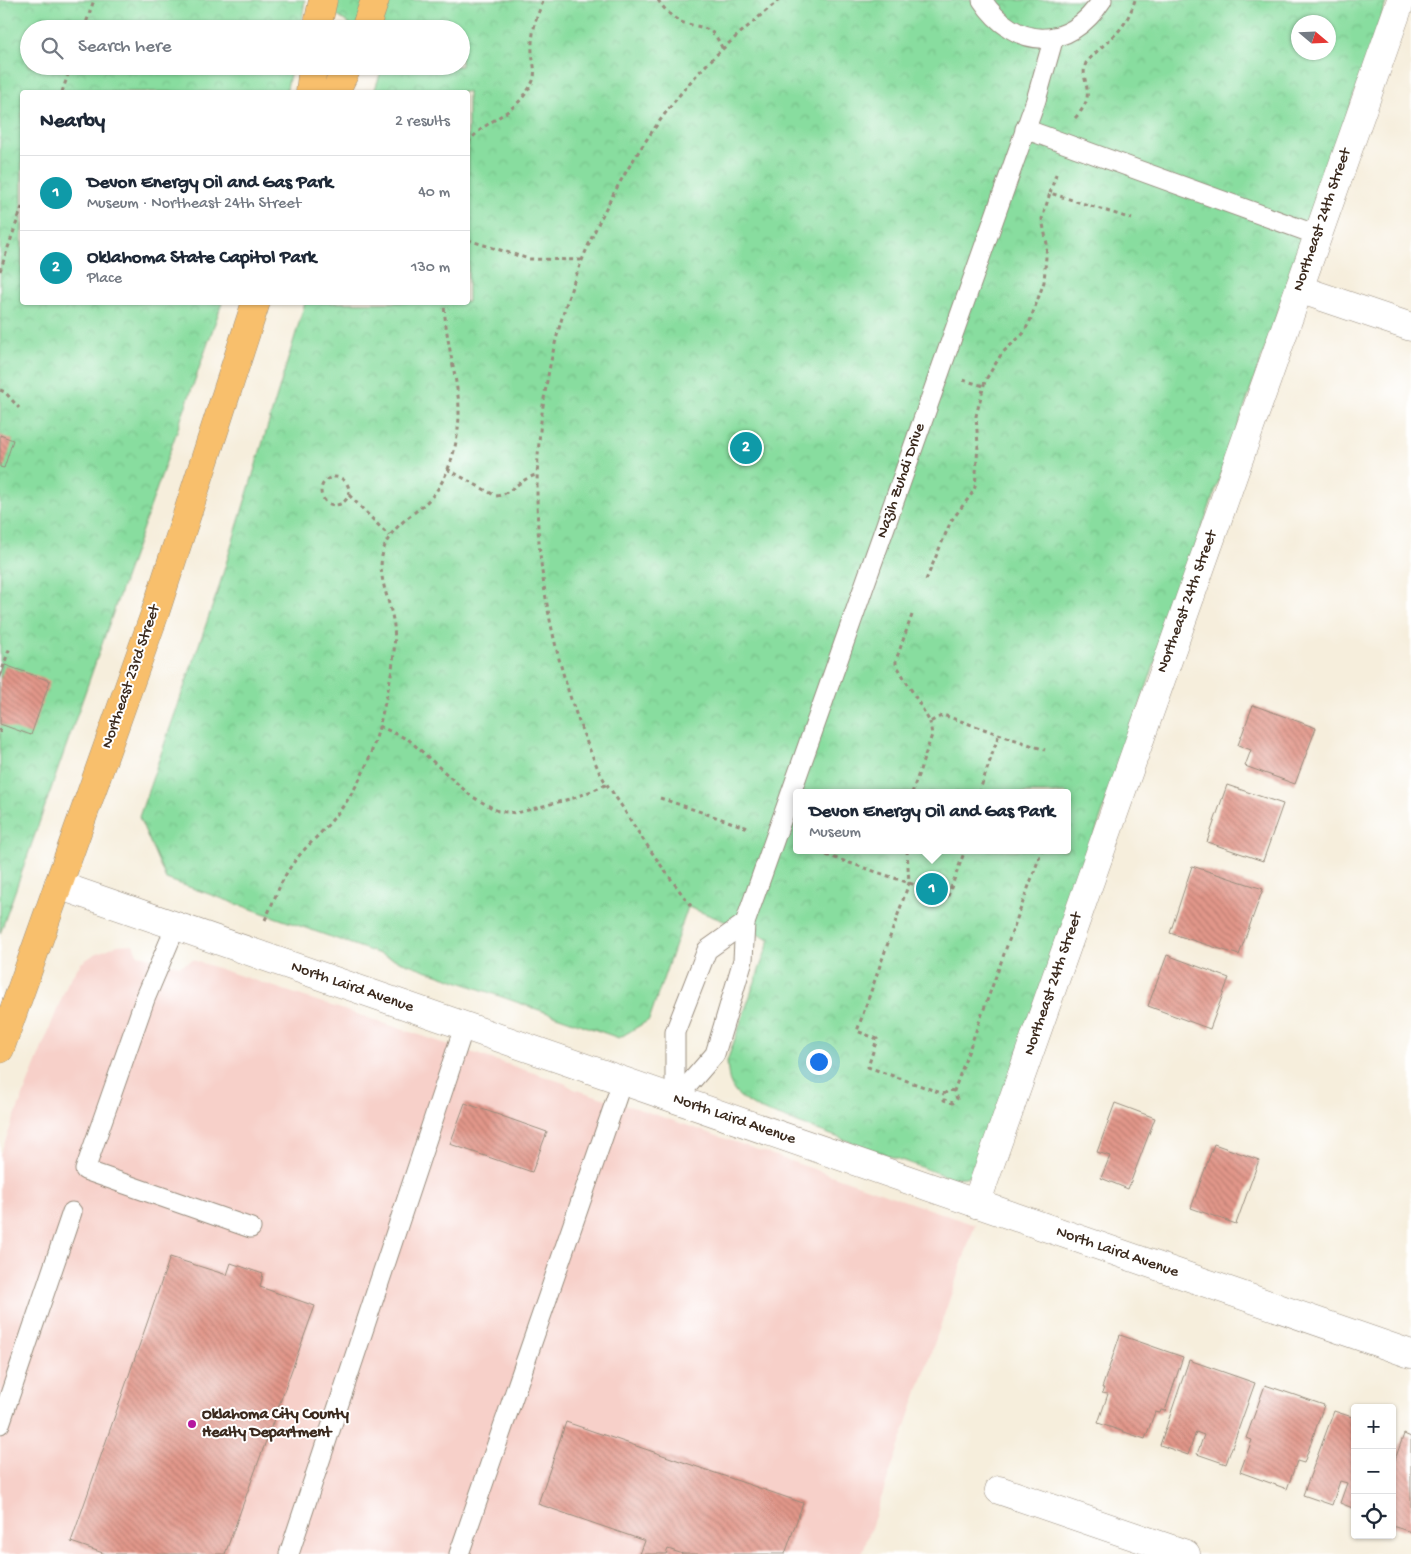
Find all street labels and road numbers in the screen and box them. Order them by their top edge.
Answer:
street label: Northeast 24th Street [1290,145,1357,294]
street label: Nazih Zuhdi Drive [873,420,931,541]
street label: Northeast 24th Street [1153,527,1223,676]
street label: Northeast 23rd Street [99,601,166,751]
street label: Northeast 24th Street [1021,909,1088,1058]
street label: North Laird Avenue [288,958,417,1018]
street label: North Laird Avenue [670,1090,799,1150]
street label: North Laird Avenue [1053,1223,1182,1283]

